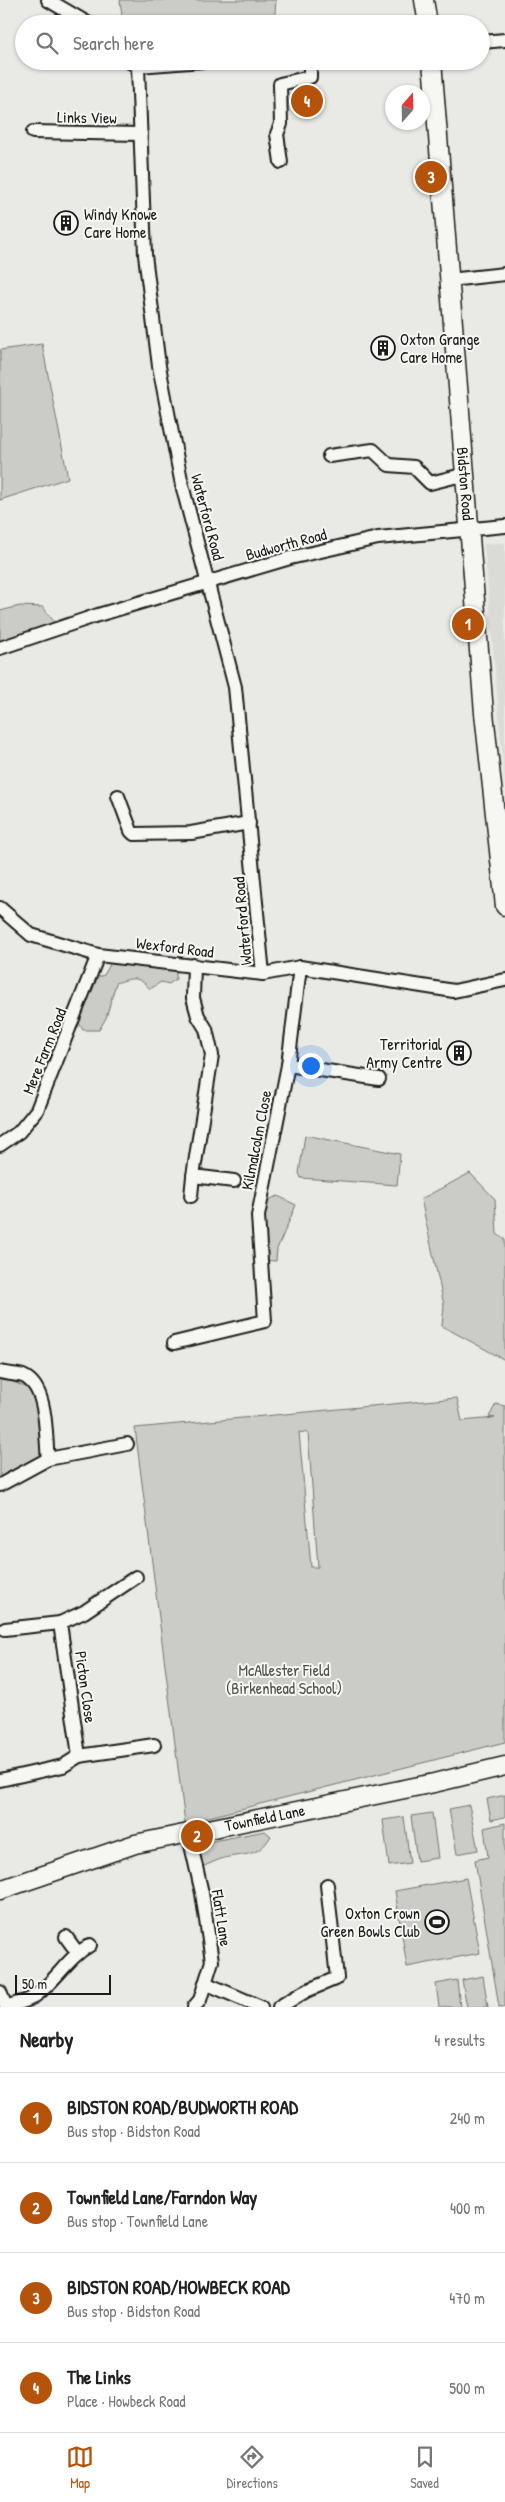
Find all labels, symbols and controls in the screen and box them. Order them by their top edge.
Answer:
search box [15,15,490,70]
icon: search [33,29,61,57]
text: Search here [73,30,154,56]
pin: 4 [291,82,323,120]
north arrow [385,85,430,130]
street label: Links View [57,105,117,129]
pin: 3 [415,158,447,196]
place label: Windy Knowe Care Home [84,203,158,243]
building icon: Windy Knowe Care Home [53,210,79,236]
place label: Oxton Grange Care Home [400,328,480,368]
building icon: Oxton Grange Care Home [370,335,396,361]
street label: Bidston Road [452,446,480,521]
street label: Waterford Road [186,471,230,563]
street label: Budworth Road [243,523,329,565]
pin: 1 [452,605,484,643]
street label: Waterford Road [227,876,257,966]
street label: Wexford Road [135,931,215,963]
street label: Mere Farm Road [17,1005,71,1097]
place label: Territorial Army Centre [366,1033,443,1073]
building icon: Territorial Army Centre [446,1040,472,1066]
your location [298,1053,324,1079]
street label: Kilmalcolm Close [236,1088,277,1192]
street label: Picton Close [70,1650,102,1725]
park label: McAllester Field (Birkenhead School) [226,1659,342,1699]
street label: Townfield Lane [223,1798,307,1836]
pin: 2 [181,1817,213,1855]
street label: Flatt Lane [207,1887,237,1949]
place label: Oxton Crown Green Bowls Club [320,1902,420,1942]
sports icon: Oxton Crown Green Bowls Club [424,1909,450,1935]
scale bar [15,1972,111,1995]
text: 50 m [22,1974,47,1993]
text: Nearby [20,2025,73,2054]
text: 4 results [434,2029,485,2051]
text: BIDSTON ROAD/BUDWORTH ROAD [67,2094,298,2120]
text: 1 [33,2107,39,2129]
text: 240 m [450,2107,485,2129]
text: Bus stop · Bidston Road [67,2120,200,2142]
text: Townfield Lane/Farndon Way [67,2184,257,2210]
text: 2 [32,2197,40,2219]
text: 400 m [450,2197,485,2219]
text: Bus stop · Townfield Lane [67,2210,208,2232]
text: BIDSTON ROAD/HOWBECK ROAD [67,2274,290,2300]
text: 3 [32,2287,40,2309]
text: 470 m [449,2287,485,2309]
text: Bus stop · Bidston Road [67,2300,200,2322]
text: The Links [67,2364,131,2390]
text: 4 [33,2377,39,2399]
text: 500 m [449,2377,485,2399]
text: Place · Howbeck Road [67,2390,185,2412]
tab: Map [66,2443,94,2492]
tab: Directions [226,2443,278,2492]
tab: Saved [410,2443,439,2492]

